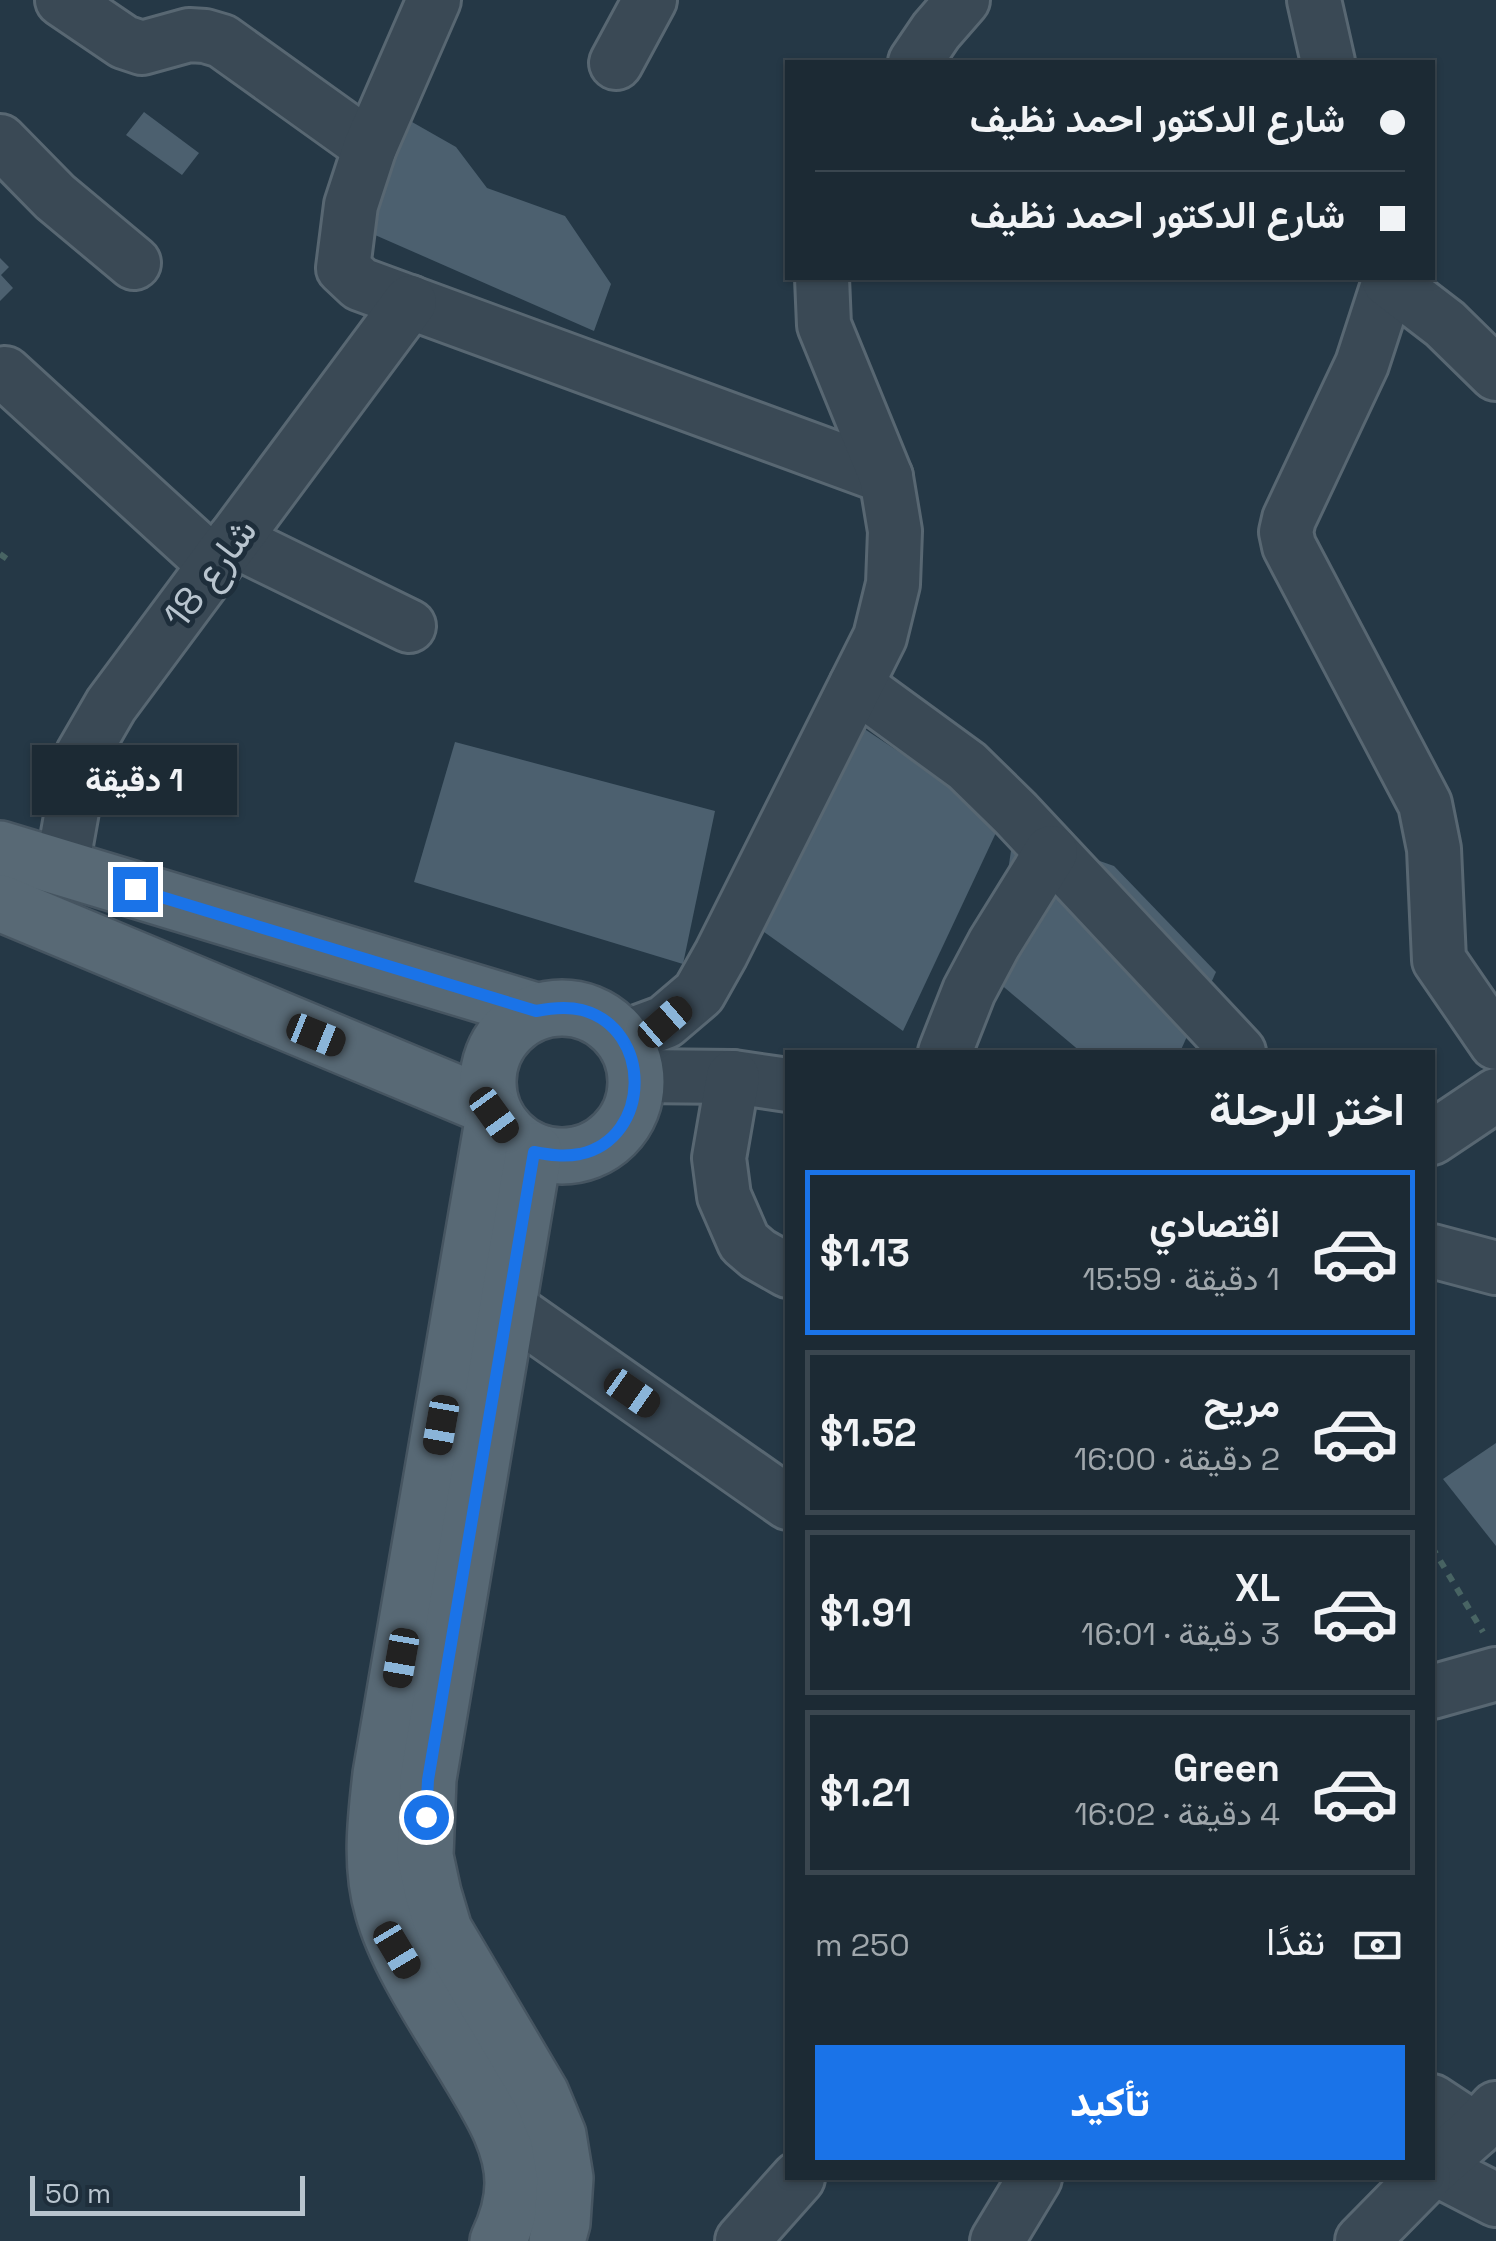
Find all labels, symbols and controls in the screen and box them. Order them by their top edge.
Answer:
text: شارع الدكتور احمد نظيف [970,95,1345,143]
text: شارع الدكتور احمد نظيف [970,191,1345,239]
street label: شارع 18 [153,508,269,639]
callout: 1 دقيقة [32,744,238,814]
text: 1 دقيقة [85,760,184,800]
route end [113,867,158,912]
car [633,991,697,1053]
car [283,1010,349,1060]
text: اختر الرحلة [1209,1081,1405,1138]
car [464,1082,524,1148]
text: اقتصادي [1149,1200,1280,1248]
icon: car [1310,1208,1400,1298]
text: $1.13 [820,1229,910,1277]
text: 1 دقيقة · 15:59 [1082,1259,1280,1299]
car [599,1364,665,1422]
text: مريح [1204,1380,1280,1428]
icon: car [1310,1388,1400,1478]
car [421,1393,461,1457]
text: $1.52 [820,1409,917,1457]
text: 2 دقيقة · 16:00 [1074,1439,1280,1479]
text: XL [1235,1564,1280,1612]
icon: car [1310,1568,1400,1658]
text: $1.91 [820,1589,912,1637]
text: 3 دقيقة · 16:01 [1081,1614,1280,1654]
car [381,1626,421,1690]
text: Green [1173,1744,1280,1792]
icon: car [1310,1748,1400,1838]
text: $1.21 [820,1769,911,1817]
text: 4 دقيقة · 16:02 [1074,1794,1280,1834]
route start [404,1795,449,1840]
car [369,1917,425,1983]
text: نقدًا [1266,1918,1325,1966]
icon: cash [1350,1918,1405,1973]
text: 250 m [815,1925,910,1965]
button: تأكيد [815,2045,1405,2160]
scale bar [30,2171,305,2216]
text: 50 m [45,2175,111,2211]

